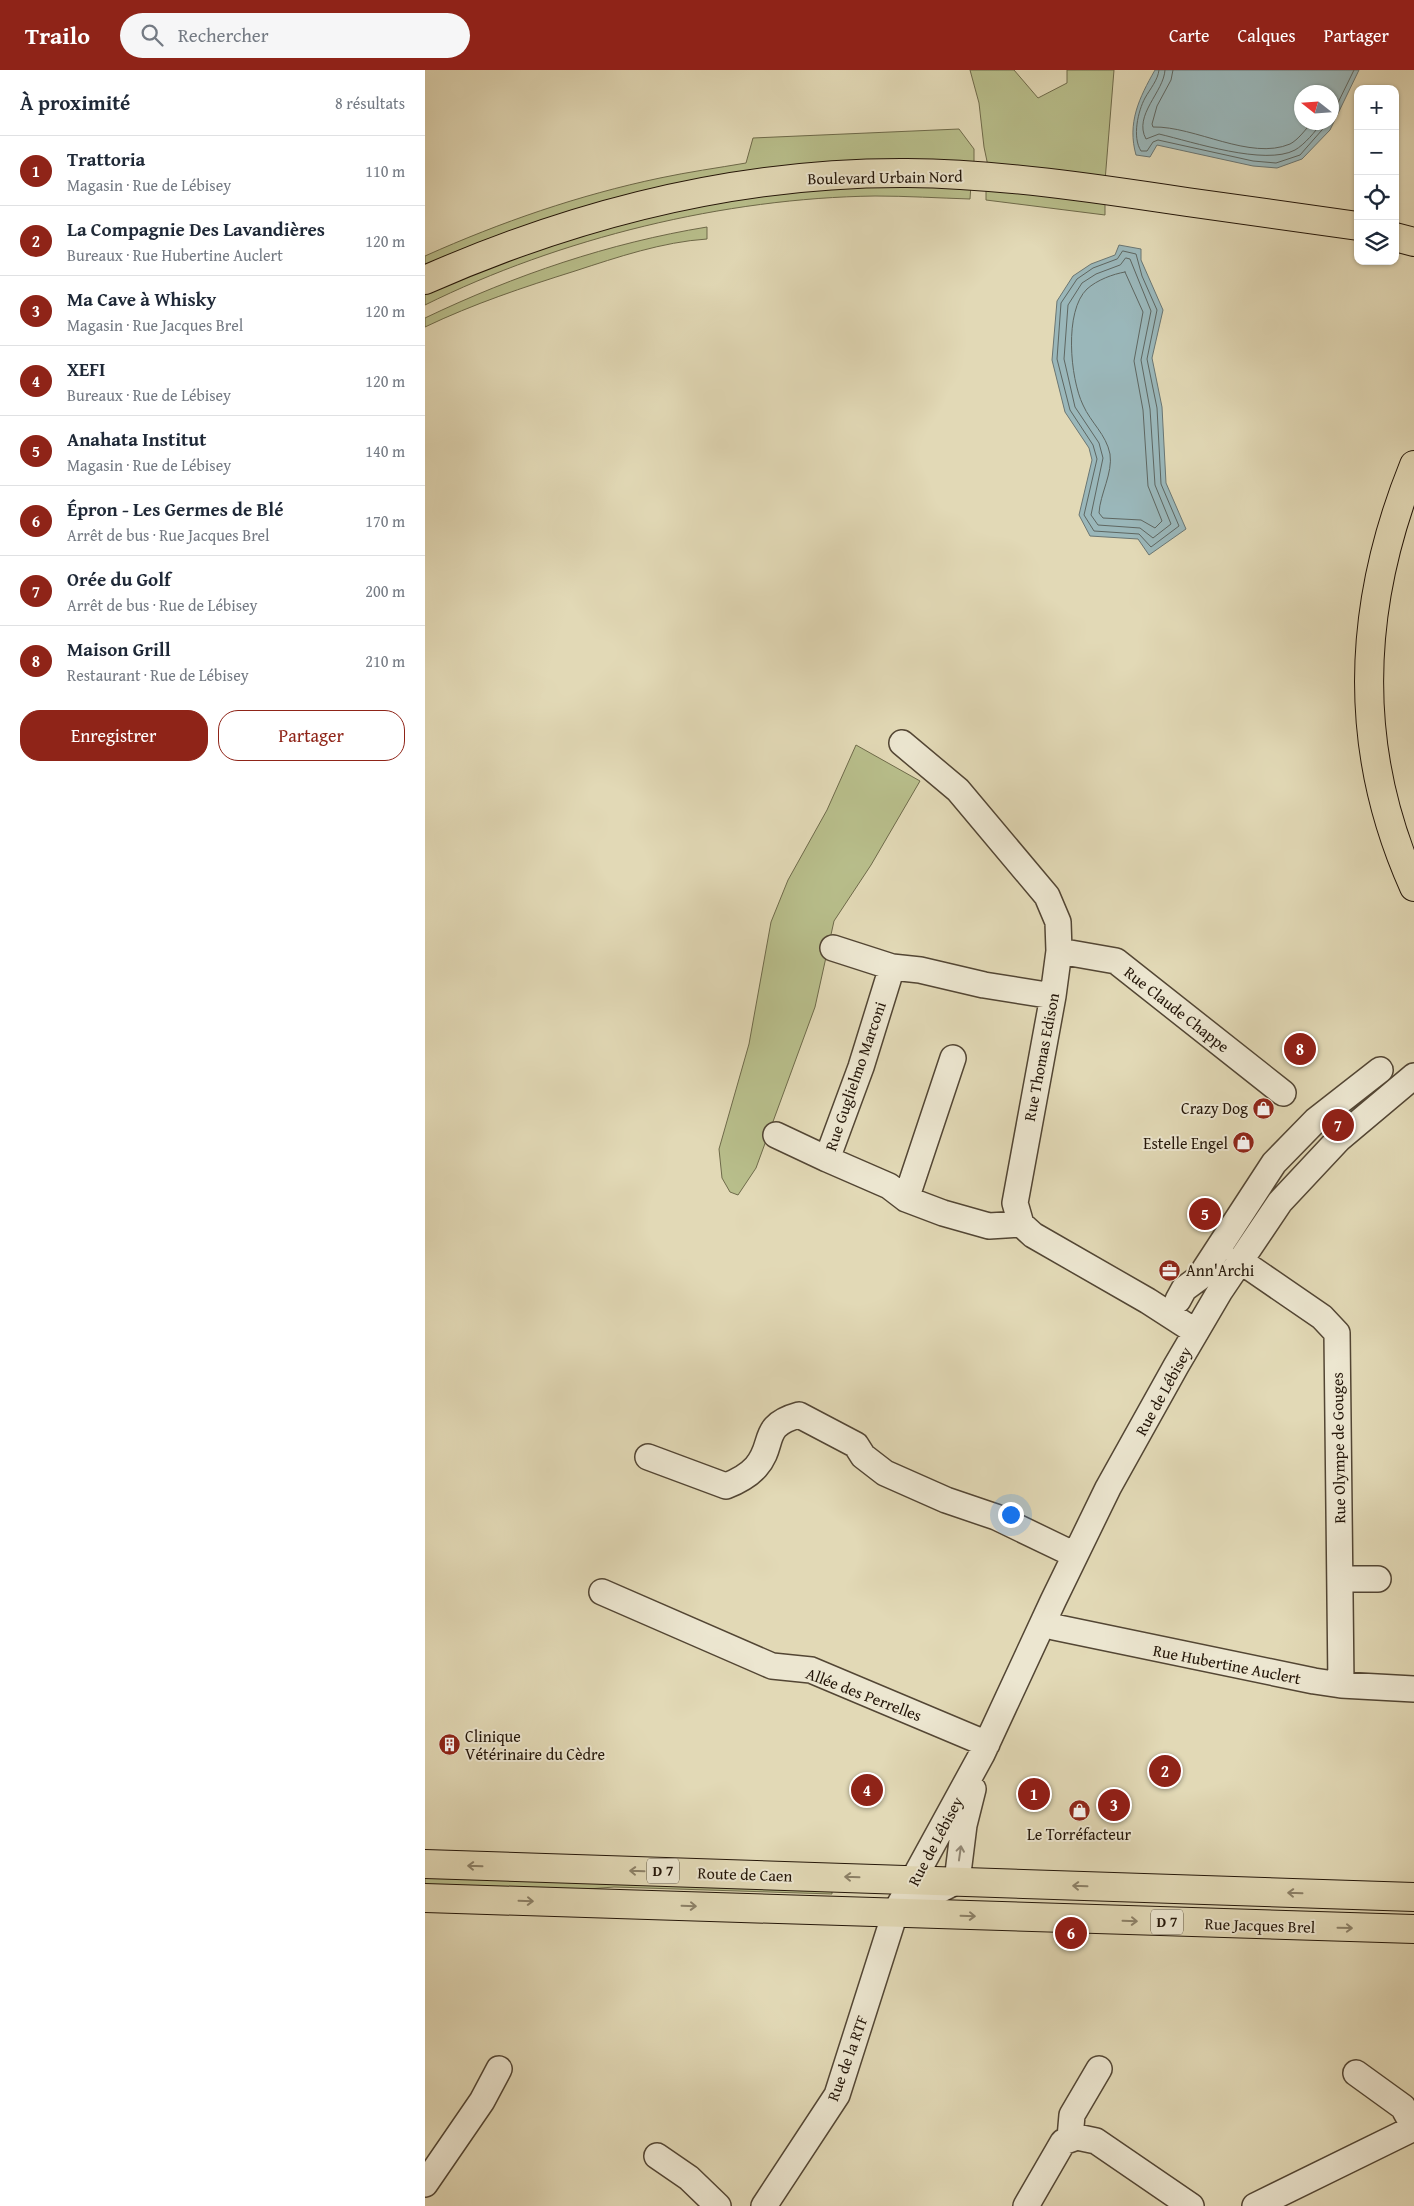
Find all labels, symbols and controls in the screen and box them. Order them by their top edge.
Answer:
search box [120,13,470,58]
text: Trailo [25,18,90,53]
icon: search [138,21,166,49]
text: Rechercher [178,21,269,49]
text: Carte [1169,22,1210,49]
text: Calques [1238,22,1296,49]
text: Partager [1324,22,1389,49]
north arrow [1294,85,1339,130]
map controls [1354,85,1399,265]
button: + [1354,85,1399,130]
text: À proximité [20,87,130,118]
text: 8 résultats [335,91,405,115]
button: − [1354,130,1399,175]
text: Trattoria [67,145,145,173]
text: 1 [32,159,40,183]
text: 110 m [365,159,405,183]
street label: Boulevard Urbain Nord [807,164,963,190]
text: Magasin · Rue de Lébisey [67,173,231,197]
button: locate [1354,175,1399,220]
text: La Compagnie Des Lavandières [67,215,325,243]
button: layers [1354,220,1399,265]
text: 2 [32,229,40,253]
text: 120 m [365,229,405,253]
text: Bureaux · Rue Hubertine Auclert [67,243,283,267]
text: Ma Cave à Whisky [67,285,216,313]
text: 3 [32,299,40,323]
text: 120 m [365,299,405,323]
text: Magasin · Rue Jacques Brel [67,313,243,337]
text: XEFI [67,355,105,383]
text: 4 [32,369,40,393]
text: 120 m [365,369,405,393]
text: Bureaux · Rue de Lébisey [67,383,231,407]
text: Anahata Institut [67,425,206,453]
text: 5 [32,439,40,463]
text: 140 m [365,439,405,463]
text: Magasin · Rue de Lébisey [67,453,231,477]
text: Épron - Les Germes de Blé [67,495,284,523]
text: 6 [32,509,40,533]
text: 170 m [365,509,405,533]
text: Arrêt de bus · Rue Jacques Brel [67,523,270,547]
text: Orée du Golf [67,565,171,593]
text: 7 [32,579,40,603]
text: 200 m [365,579,405,603]
text: Arrêt de bus · Rue de Lébisey [67,593,258,617]
text: Maison Grill [67,635,171,663]
text: 8 [32,649,40,673]
text: 210 m [365,649,405,673]
text: Restaurant · Rue de Lébisey [67,663,249,687]
button: Enregistrer [20,710,208,761]
button: Partager [218,710,405,761]
street label: Rue Claude Chappe [1119,960,1235,1058]
street label: Rue Thomas Edison [1017,991,1065,1123]
street label: Rue Guglielmo Marconi [818,998,892,1154]
pin: 8 [1284,1030,1316,1068]
place label: Crazy Dog [1181,1096,1248,1120]
shop icon: Crazy Dog [1252,1096,1276,1120]
pin: 7 [1322,1106,1354,1144]
place label: Estelle Engel [1143,1131,1229,1155]
shop icon: Estelle Engel [1232,1131,1256,1155]
pin: 5 [1189,1195,1221,1233]
office icon: Ann'Archi [1158,1258,1182,1282]
place label: Ann'Archi [1186,1258,1255,1282]
street label: Rue de Lébisey [1129,1342,1197,1440]
street label: Rue Olympe de Gouges [1325,1372,1351,1524]
your location [998,1502,1024,1528]
street label: Rue Hubertine Auclert [1151,1638,1303,1690]
street label: Allée des Perrelles [802,1661,926,1727]
place label: Clinique Vétérinaire du Cèdre [465,1724,605,1766]
building icon: Clinique Vétérinaire du Cèdre [437,1733,461,1757]
pin: 2 [1149,1752,1181,1790]
pin: 4 [851,1771,883,1809]
pin: 1 [1018,1775,1050,1813]
pin: 3 [1098,1786,1130,1824]
street label: Rue de Lébisey [901,1792,969,1890]
shop icon: Le Torréfacteur [1067,1798,1091,1822]
place label: Le Torréfacteur [1027,1822,1132,1846]
one-way arrow [956,1846,966,1862]
road number: D 7 [647,1858,679,1884]
street label: Route de Caen [697,1860,793,1888]
one-way arrow [467,1861,483,1870]
one-way arrow [630,1866,646,1875]
one-way arrow [845,1873,861,1882]
one-way arrow [1073,1882,1089,1891]
one-way arrow [1288,1888,1304,1898]
one-way arrow [518,1897,534,1906]
one-way arrow [680,1901,696,1911]
road number: D 7 [1151,1910,1183,1934]
one-way arrow [960,1911,976,1921]
street label: Rue Jacques Brel [1204,1911,1316,1939]
pin: 6 [1055,1914,1087,1952]
one-way arrow [1122,1916,1138,1926]
one-way arrow [1336,1923,1353,1933]
street label: Rue de la RTF [820,2012,874,2104]

